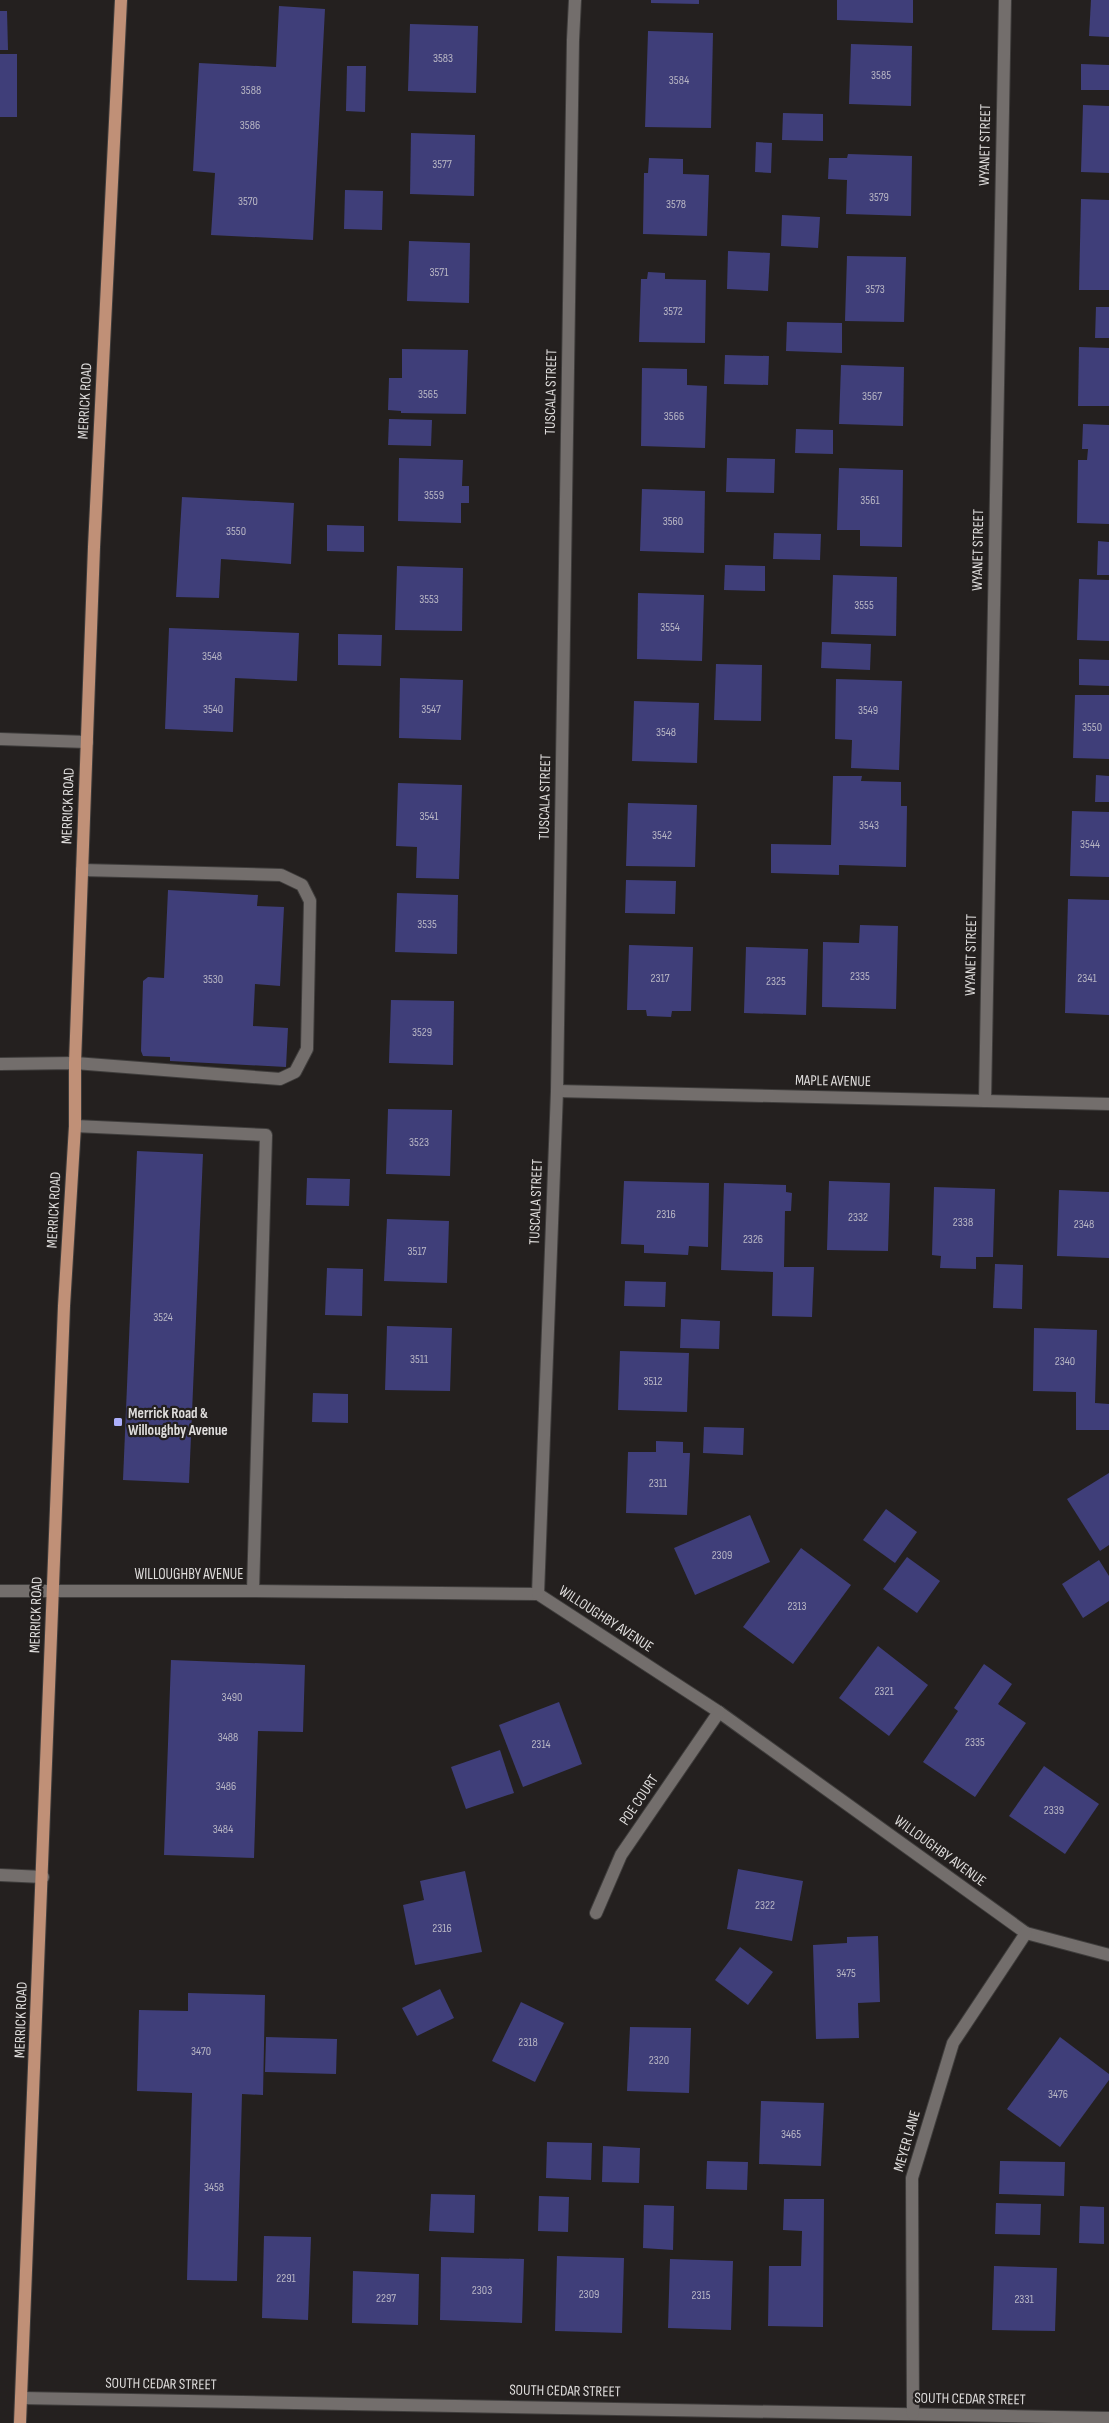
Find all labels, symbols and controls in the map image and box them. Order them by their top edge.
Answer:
house number: 3583 [433,51,453,66]
house number: 3585 [871,68,891,83]
house number: 3584 [669,73,689,88]
house number: 3588 [241,83,261,98]
street label: WYANET STREET [975,104,995,186]
house number: 3586 [240,118,260,133]
house number: 3577 [432,157,452,172]
house number: 3579 [869,190,889,205]
house number: 3570 [238,194,258,209]
house number: 3578 [666,197,686,212]
house number: 3571 [430,265,449,280]
house number: 3573 [865,282,885,297]
house number: 3572 [663,304,683,319]
street label: TUSCALA STREET [541,349,561,435]
street label: MERRICK ROAD [74,362,96,440]
house number: 3565 [418,387,438,402]
house number: 3567 [862,389,882,404]
house number: 3566 [664,409,684,424]
house number: 3559 [424,488,444,503]
house number: 3561 [860,493,880,508]
street label: WYANET STREET [968,509,988,591]
house number: 3560 [663,514,683,529]
house number: 3550 [226,524,246,539]
house number: 3553 [419,592,439,607]
house number: 3555 [854,598,874,613]
house number: 3554 [660,620,680,635]
house number: 3548 [202,649,222,664]
house number: 3540 [203,702,223,717]
house number: 3547 [421,702,441,717]
house number: 3549 [858,703,878,718]
house number: 3550 [1082,720,1102,735]
house number: 3548 [656,725,676,740]
street label: TUSCALA STREET [535,754,555,840]
street label: MERRICK ROAD [57,767,79,845]
house number: 3541 [419,809,439,824]
house number: 3543 [859,818,879,833]
house number: 3542 [652,828,672,843]
house number: 3544 [1080,837,1100,852]
street label: WYANET STREET [961,914,981,996]
house number: 3535 [417,917,437,932]
house number: 2335 [850,969,870,984]
house number: 2317 [651,971,670,986]
house number: 2341 [1077,971,1097,986]
house number: 3530 [203,972,223,987]
house number: 2325 [766,974,786,989]
house number: 3529 [412,1025,432,1040]
street label: MAPLE AVENUE [795,1071,871,1091]
house number: 3523 [409,1135,429,1150]
street label: TUSCALA STREET [525,1159,547,1245]
street label: MERRICK ROAD [43,1171,65,1249]
house number: 2316 [656,1207,676,1222]
house number: 2332 [848,1210,868,1225]
house number: 2338 [953,1215,973,1230]
house number: 2348 [1074,1217,1094,1232]
house number: 2326 [743,1232,763,1247]
house number: 3517 [408,1244,427,1259]
house number: 3524 [153,1310,173,1325]
house number: 3511 [410,1352,429,1367]
house number: 2340 [1055,1354,1075,1369]
house number: 3512 [643,1374,663,1389]
place label: Merrick Road & Willoughby Avenue [128,1404,228,1440]
marker: Merrick Road & Willoughby Avenue [112,1416,124,1428]
house number: 2311 [649,1476,668,1491]
house number: 2309 [712,1548,732,1563]
street label: WILLOUGHBY AVENUE [135,1565,243,1584]
street label: MERRICK ROAD [25,1576,47,1654]
street label: WILLOUGHBY AVENUE [555,1581,657,1657]
house number: 2313 [787,1599,807,1614]
house number: 2321 [874,1684,894,1699]
house number: 3490 [222,1690,242,1705]
house number: 3488 [218,1730,238,1745]
house number: 2335 [965,1735,985,1750]
house number: 2314 [531,1737,551,1752]
street label: POE COURT [615,1771,663,1829]
house number: 3486 [216,1779,236,1794]
house number: 2339 [1044,1803,1064,1818]
street label: WILLOUGHBY AVENUE [890,1811,990,1891]
house number: 3484 [213,1822,233,1837]
house number: 2322 [755,1898,775,1913]
house number: 2316 [432,1921,452,1936]
house number: 3475 [836,1966,856,1981]
street label: MERRICK ROAD [10,1981,32,2059]
house number: 2318 [518,2035,538,2050]
house number: 3470 [191,2044,211,2059]
house number: 2320 [649,2053,669,2068]
house number: 3476 [1048,2087,1068,2102]
street label: MEYER LANE [889,2108,925,2174]
house number: 3465 [781,2127,801,2142]
house number: 3458 [204,2180,224,2195]
house number: 2291 [276,2271,297,2286]
house number: 2303 [472,2283,492,2298]
house number: 2309 [579,2287,599,2302]
house number: 2315 [691,2288,711,2303]
house number: 2297 [376,2291,396,2306]
house number: 2331 [1014,2292,1034,2307]
street label: SOUTH CEDAR STREET [105,2374,217,2394]
street label: SOUTH CEDAR STREET [509,2381,621,2401]
street label: SOUTH CEDAR STREET [914,2389,1026,2409]

